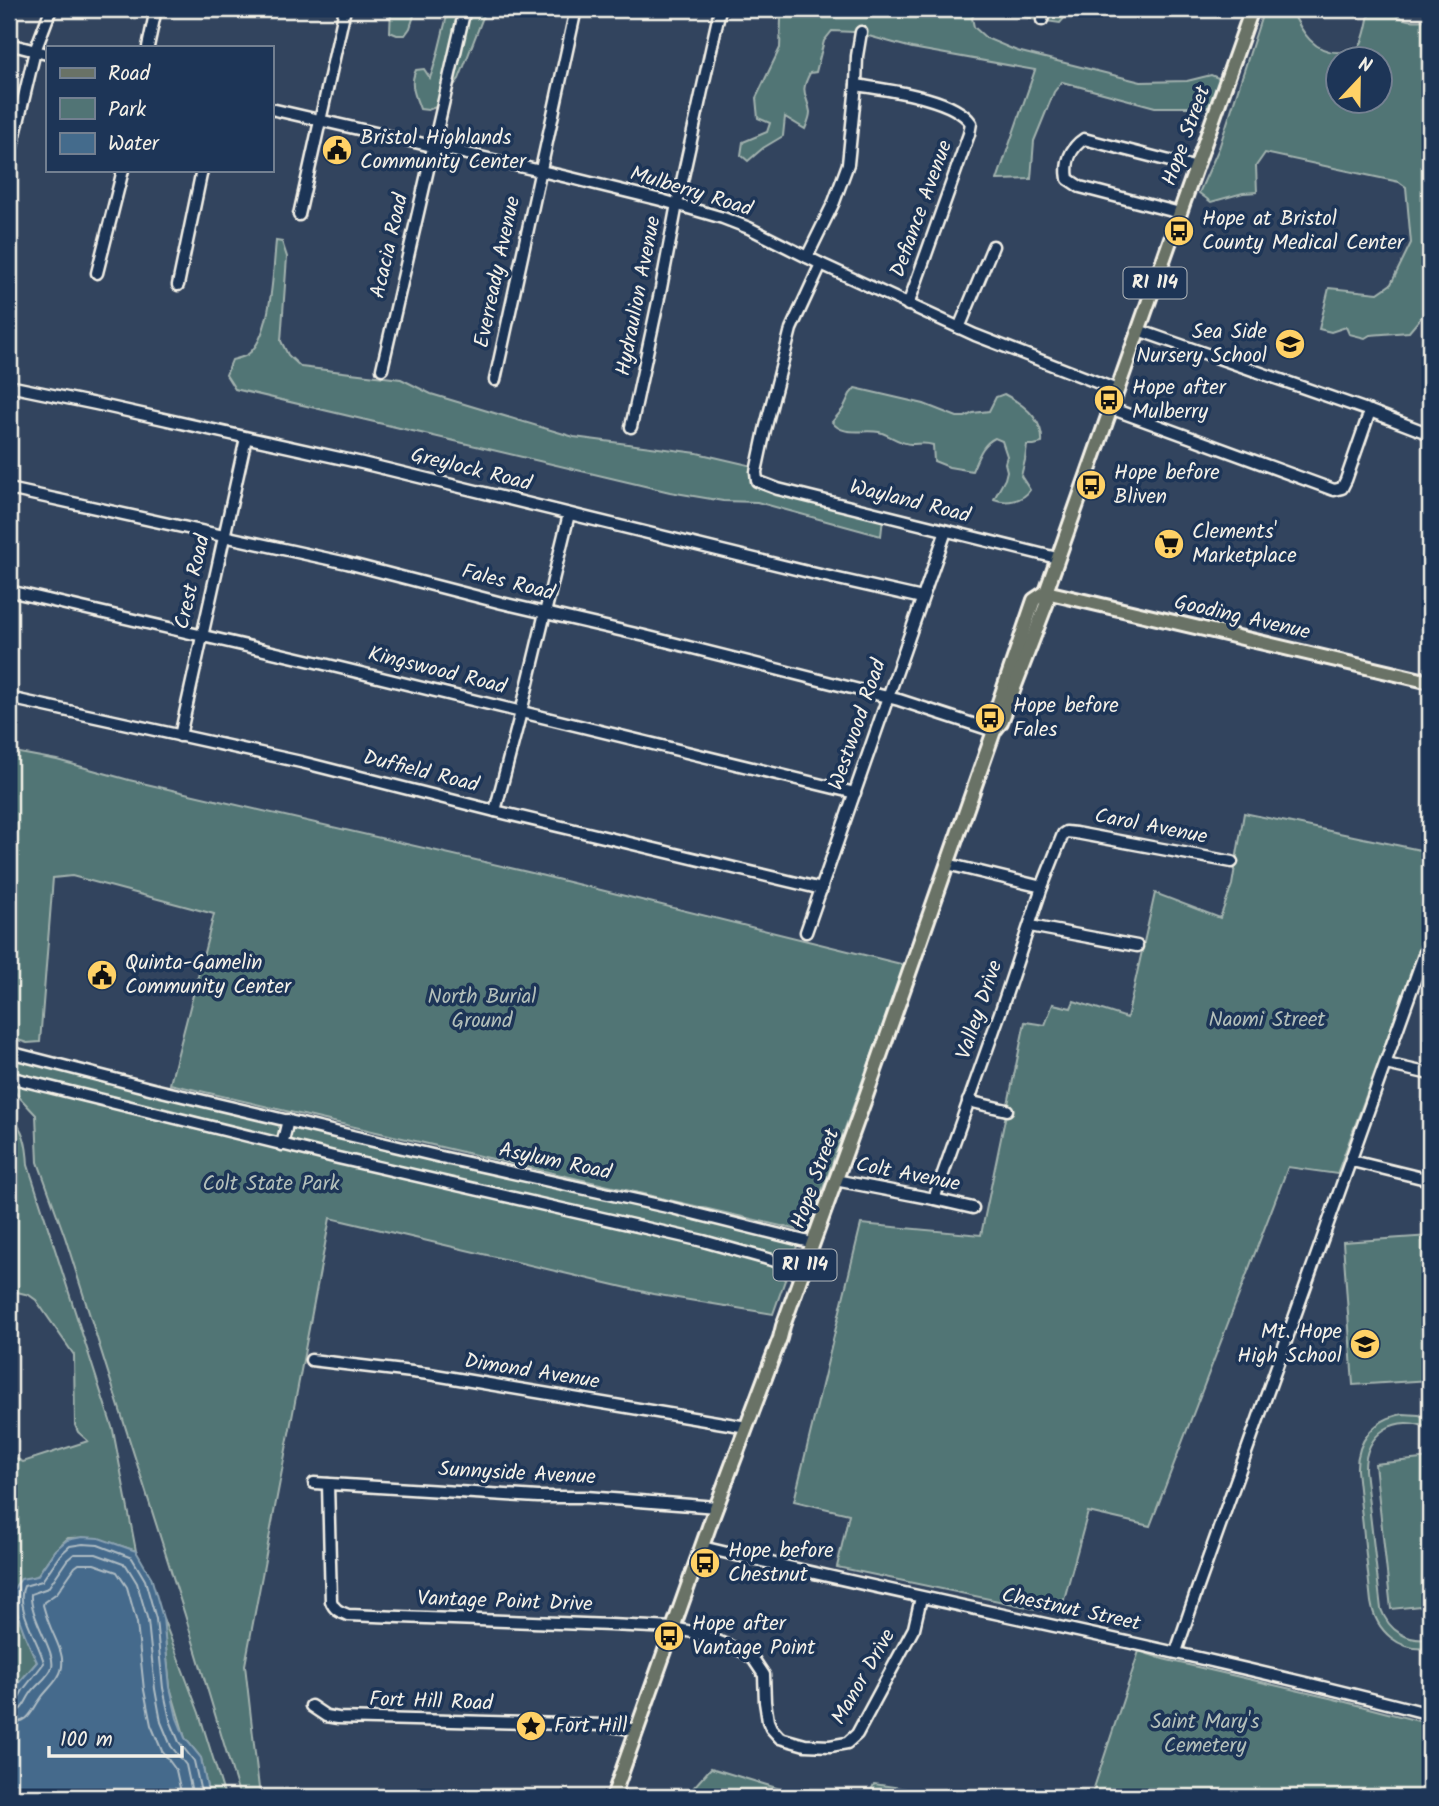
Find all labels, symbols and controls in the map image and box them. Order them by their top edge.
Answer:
legend [46,46,273,172]
north arrow [1324,46,1394,116]
text: N [1353,50,1376,82]
text: Road [108,58,151,91]
street label: Hope Street [1154,80,1221,191]
text: Park [108,94,146,127]
place label: Bristol Highlands Community Center [360,122,527,179]
text: Water [108,128,160,161]
public building icon: Bristol Highlands Community Center [320,133,354,167]
street label: Defiance Avenue [882,135,962,282]
street label: Mulberry Road [626,158,757,226]
street label: Acacia Road [362,190,418,302]
street label: Everready Avenue [466,193,530,351]
place label: Hope at Bristol County Medical Center [1202,203,1405,260]
street label: Hydraulion Avenue [607,213,671,379]
bus stop icon: Hope at Bristol County Medical Center [1162,214,1196,248]
road number: RI 114 [1124,268,1186,298]
place label: Sea Side Nursery School [1136,316,1268,373]
school or university icon: Sea Side Nursery School [1273,327,1307,361]
place label: Hope after Mulberry [1132,372,1227,429]
bus stop icon: Hope after Mulberry [1092,383,1126,417]
street label: Greylock Road [407,439,535,501]
place label: Hope before Bliven [1114,457,1220,514]
bus stop icon: Hope before Bliven [1074,468,1108,502]
street label: Wayland Road [846,471,974,533]
place label: Clements' Marketplace [1192,516,1297,573]
supermarket icon: Clements' Marketplace [1152,527,1186,561]
street label: Crest Road [166,531,220,633]
street label: Fales Road [458,556,559,611]
street label: Gooding Avenue [1171,586,1314,650]
street label: Kingswood Road [364,638,510,704]
street label: Westwood Road [820,654,896,795]
place label: Hope before Fales [1013,690,1119,747]
bus stop icon: Hope before Fales [973,701,1007,735]
street label: Duffield Road [360,742,483,802]
street label: Carol Avenue [1092,800,1211,854]
place label: Quinta-Gamelin Community Center [125,947,292,1004]
street label: Valley Drive [948,955,1013,1064]
public building icon: Quinta-Gamelin Community Center [85,958,119,992]
park label: North Burial Ground [428,981,536,1038]
park label: Naomi Street [1209,1004,1326,1037]
street label: Hope Street [783,1123,850,1234]
street label: Asylum Road [496,1134,615,1190]
street label: Colt Avenue [853,1149,964,1201]
park label: Colt State Park [203,1168,340,1201]
road number: RI 114 [774,1250,836,1280]
place label: Mt. Hope High School [1237,1316,1343,1373]
school or university icon: Mt. Hope High School [1348,1327,1382,1361]
street label: Dimond Avenue [462,1345,603,1399]
street label: Sunnyside Avenue [437,1453,597,1495]
place label: Hope before Chestnut [728,1535,834,1592]
bus stop icon: Hope before Chestnut [688,1546,722,1580]
street label: Chestnut Street [998,1579,1144,1641]
street label: Vantage Point Drive [417,1582,594,1622]
place label: Hope after Vantage Point [692,1608,816,1665]
bus stop icon: Hope after Vantage Point [652,1619,686,1653]
street label: Manor Drive [823,1622,905,1731]
street label: Fort Hill Road [369,1683,494,1721]
park label: Saint Mary's Cemetery [1151,1706,1260,1763]
place icon: Fort Hill [514,1709,548,1743]
place label: Fort Hill [554,1710,627,1743]
scale bar [49,1715,182,1759]
text: 100 m [60,1724,113,1757]

